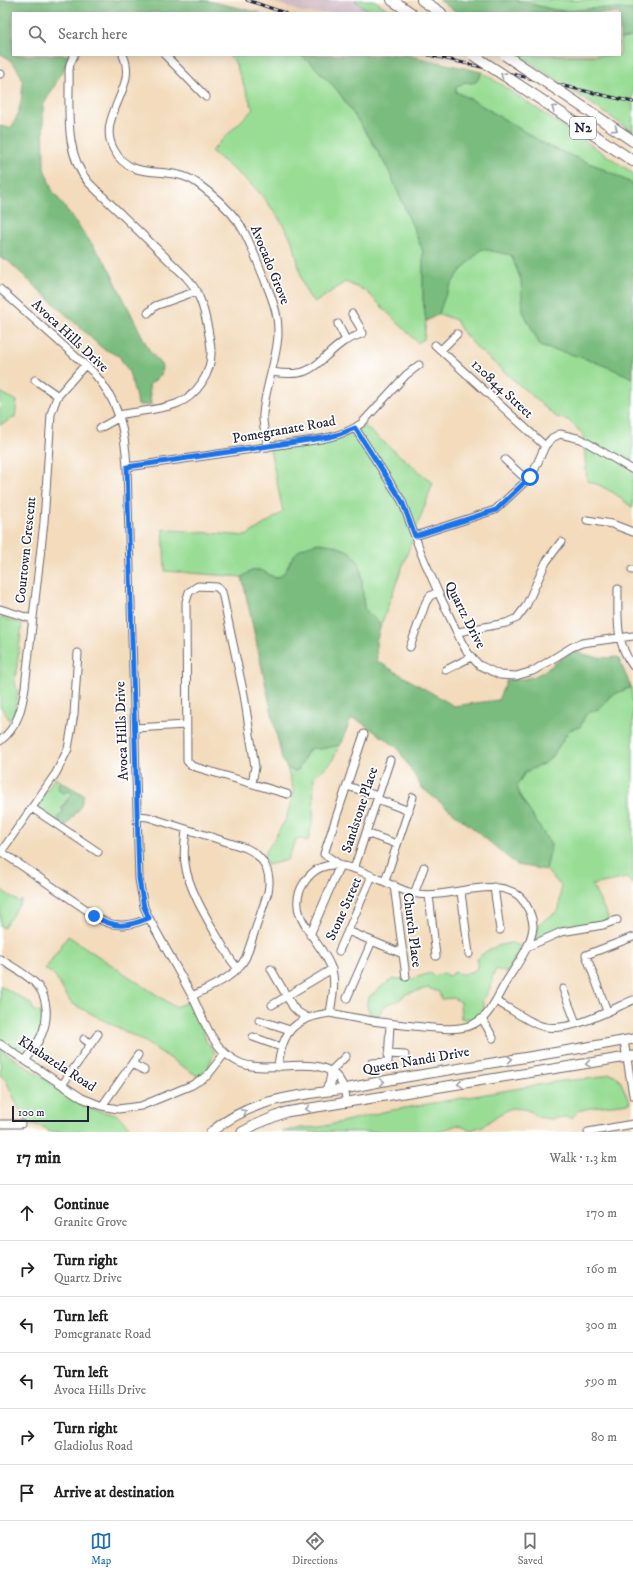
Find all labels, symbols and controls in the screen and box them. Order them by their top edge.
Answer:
search box [12,12,621,56]
icon: search [26,23,48,45]
text: Search here [58,25,127,44]
one-way arrow [501,73,508,80]
one-way arrow [551,105,558,113]
road number: N2 [570,117,596,139]
one-way arrow [611,124,618,132]
street label: Avocado Grove [246,223,294,308]
street label: Avoca Hills Drive [28,296,113,377]
street label: 120844 Street [467,356,537,423]
street label: Pomegranate Road [231,412,337,448]
route start [521,468,539,486]
street label: Courtown Crescent [11,495,41,604]
street label: Quartz Drive [440,578,490,652]
street label: Avoca Hills Drive [111,681,133,781]
street label: Sandstone Place [338,764,382,855]
street label: Stone Street [322,874,366,944]
street label: Church Place [399,892,426,968]
route end [85,907,103,925]
street label: Khabazela Road [15,1032,100,1096]
street label: Queen Nandi Drive [361,1043,471,1079]
one-way arrow [507,1055,513,1064]
one-way arrow [585,1059,591,1067]
one-way arrow [379,1078,385,1086]
one-way arrow [457,1079,463,1088]
scale bar [12,1104,89,1123]
one-way arrow [305,1104,311,1112]
text: 100 m [18,1106,44,1120]
one-way arrow [239,1109,247,1117]
text: 17 min [16,1147,61,1169]
text: Walk · 1.3 km [550,1150,617,1166]
text: Continue [54,1195,109,1214]
icon: ahead [16,1202,38,1224]
text: 170 m [586,1205,617,1221]
text: Granite Grove [54,1214,127,1230]
text: Turn right [54,1251,117,1270]
icon: right [16,1258,38,1280]
text: 160 m [586,1261,617,1277]
text: Quartz Drive [54,1270,122,1286]
text: Turn left [54,1307,108,1326]
icon: left [16,1314,38,1336]
text: 300 m [586,1317,617,1333]
text: Pomegranate Road [54,1326,151,1342]
text: Turn left [54,1363,108,1382]
icon: left [16,1370,38,1392]
text: 590 m [585,1373,617,1389]
text: Avoca Hills Drive [54,1382,146,1398]
text: Turn right [54,1419,117,1438]
icon: right [16,1426,38,1448]
text: 80 m [591,1429,617,1445]
text: Gladiolus Road [54,1438,133,1454]
icon: arrive [16,1482,38,1504]
text: Arrive at destination [54,1483,174,1502]
tab: Map [90,1530,112,1568]
tab: Directions [292,1530,338,1568]
tab: Saved [518,1530,543,1568]

